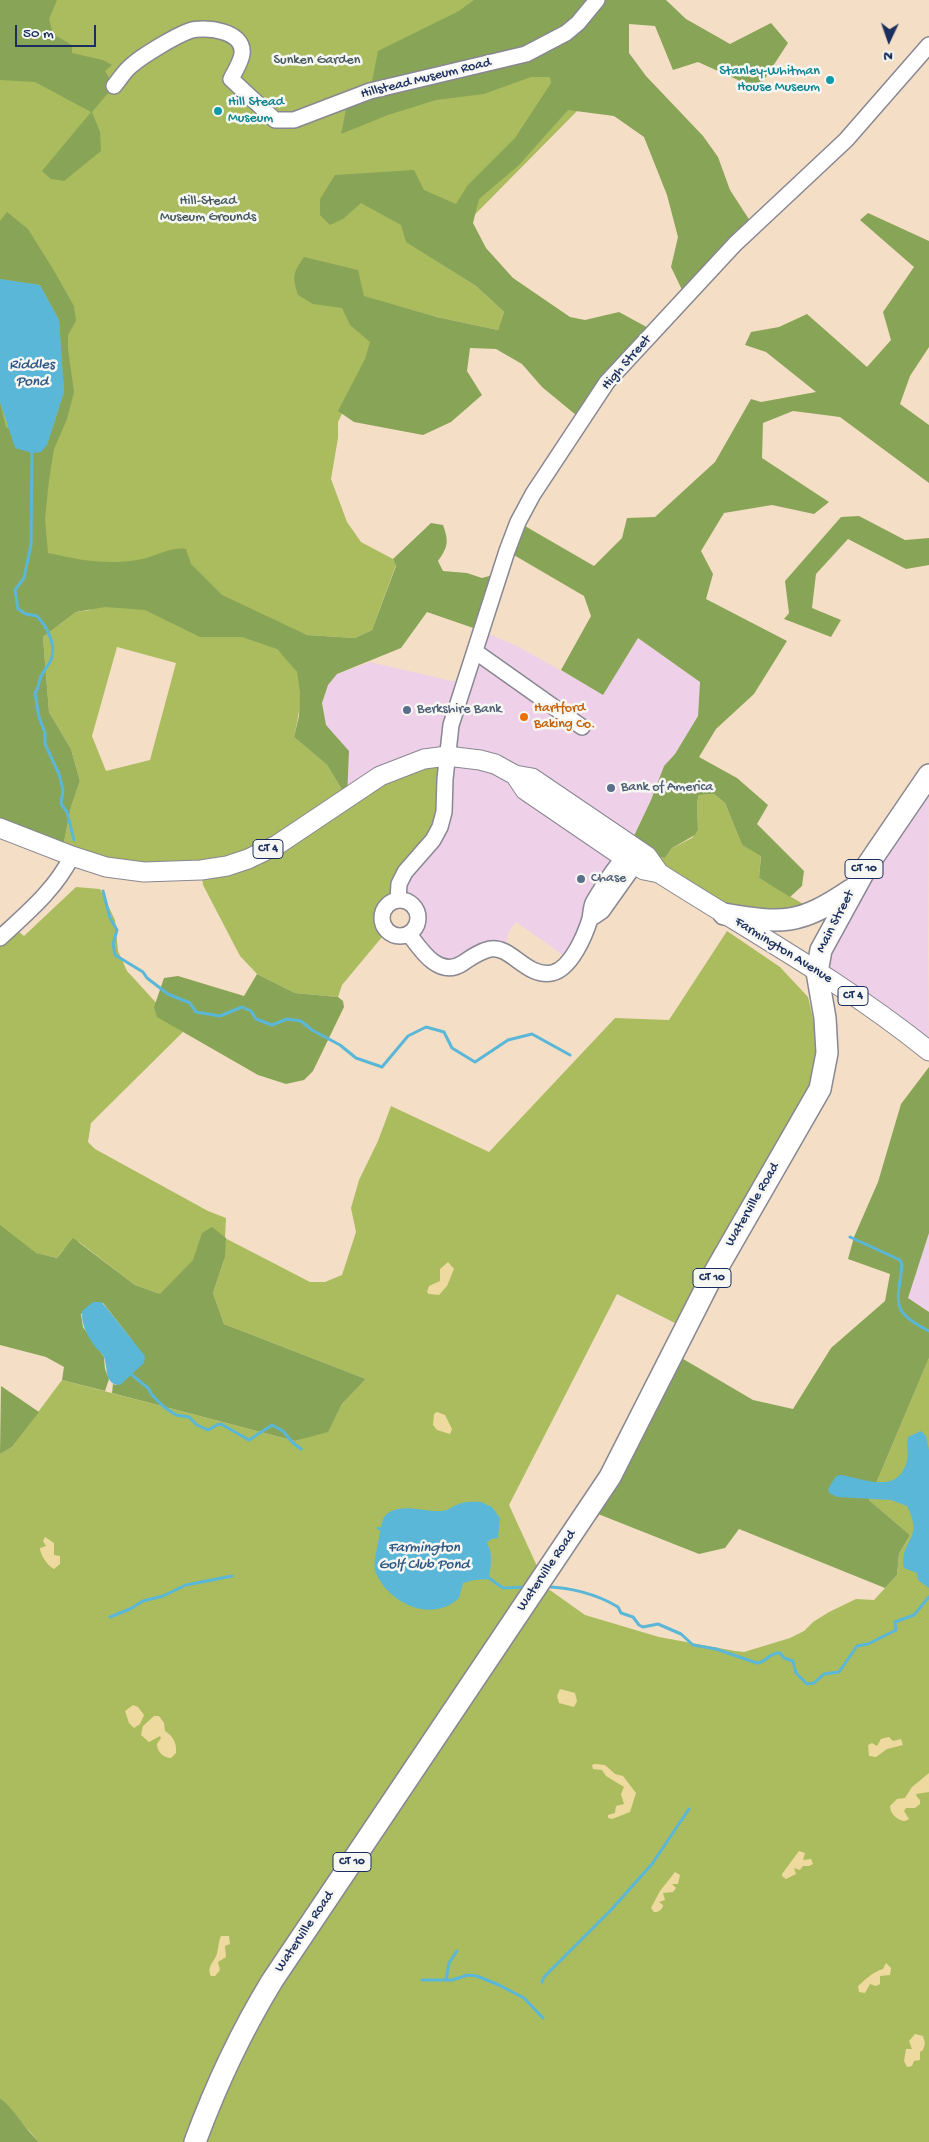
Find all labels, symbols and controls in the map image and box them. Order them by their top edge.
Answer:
scale bar [18,15,99,47]
north arrow [864,15,914,65]
text: 50 m [23,25,54,43]
text: N [883,47,893,64]
park label: Sunken Garden [274,53,360,69]
street label: Hillstead Museum Road [359,55,493,103]
place label: Stanley-Whitman House Museum [719,64,820,96]
marker: Stanley-Whitman House Museum [824,74,836,86]
place label: Hill Stead Museum [228,95,284,128]
marker: Hill Stead Museum [212,105,224,117]
park label: Hill-Stead Museum Grounds [160,194,256,226]
street label: High Street [599,332,655,394]
water label: Riddles Pond [9,357,55,392]
place label: Hartford Baking Co. [534,701,595,734]
place label: Berkshire Bank [417,702,502,718]
marker: Berkshire Bank [401,704,413,716]
marker: Hartford Baking Co. [518,711,530,723]
place label: Bank of America [621,780,713,796]
marker: Bank of America [605,782,617,794]
road number: CT 4 [253,840,283,859]
road number: CT 10 [845,860,883,879]
place label: Chase [591,871,626,887]
marker: Chase [575,873,587,885]
street label: Main Street [813,888,859,956]
street label: Farmington Avenue [731,914,835,988]
road number: CT 4 [838,986,868,1006]
street label: Waterville Road [722,1160,784,1250]
road number: CT 10 [693,1268,731,1288]
street label: Waterville Road [514,1527,580,1615]
water label: Farmington Golf Club Pond [379,1540,469,1575]
road number: CT 10 [333,1852,371,1871]
street label: Waterville Road [272,1888,338,1976]

